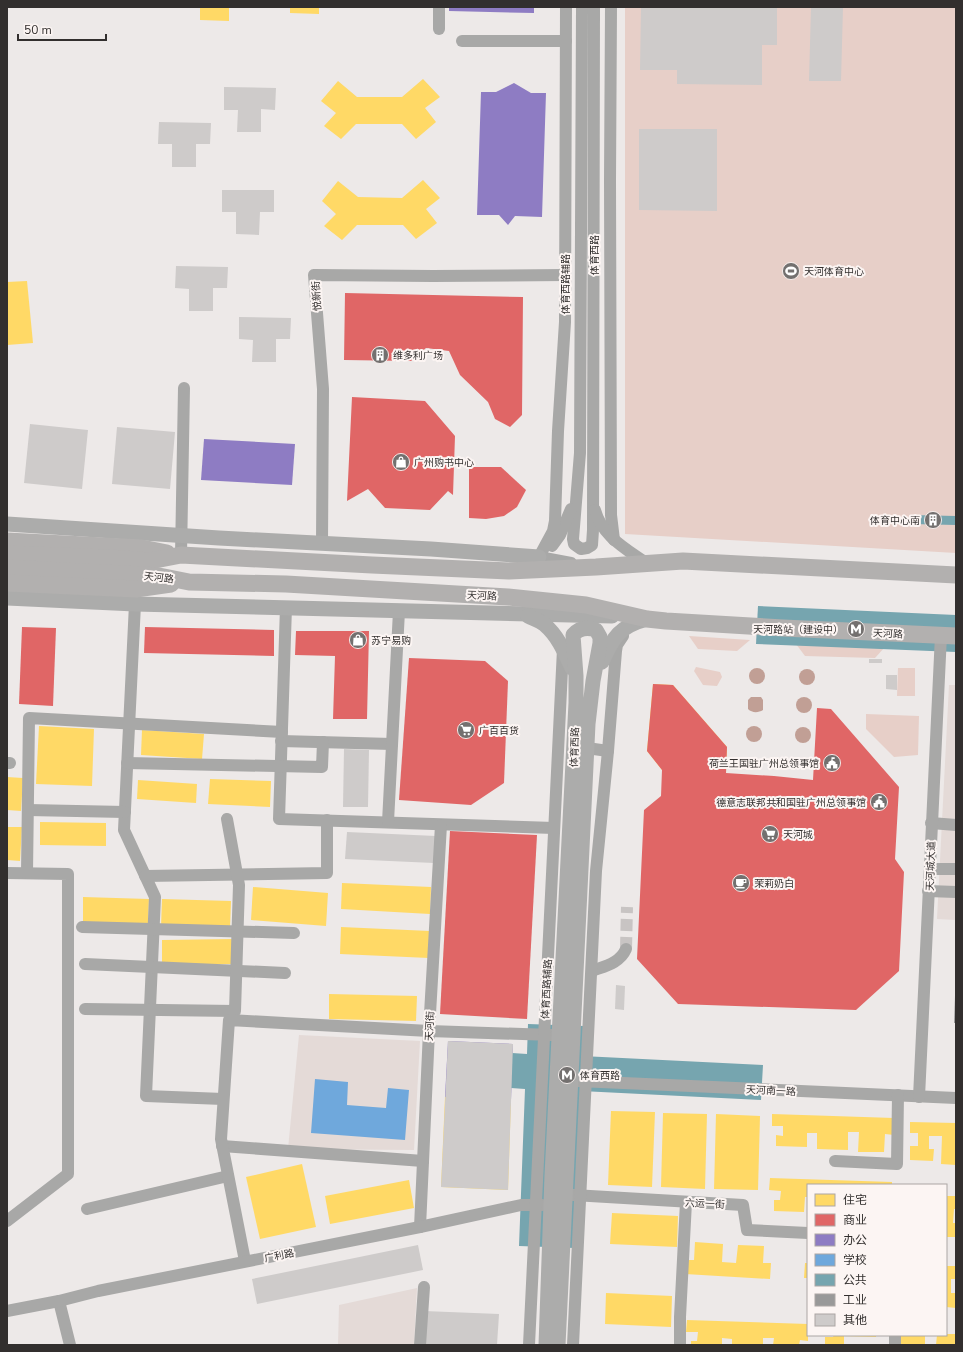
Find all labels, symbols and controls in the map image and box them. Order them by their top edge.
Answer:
scale bar [18,16,106,42]
text: 50 m [24,22,52,38]
street label: 体育西路 [588,235,602,275]
street label: 体育西路辅路 [559,254,573,314]
sports icon: 天河体育中心 [781,261,801,281]
place label: 天河体育中心 [804,265,864,279]
street label: 悦新街 [309,280,325,311]
building icon: 维多利广场 [370,345,390,365]
place label: 维多利广场 [393,349,443,363]
shop icon: 广州购书中心 [391,452,411,472]
place label: 广州购书中心 [414,456,474,470]
building icon: 体育中心南 [923,510,943,530]
place label: 体育中心南 [870,514,920,528]
street label: 天河路 [143,569,175,587]
street label: 天河路 [467,588,497,604]
metro station icon: 天河路站（建设中） [846,619,866,639]
place label: 天河路站（建设中） [753,623,843,637]
street label: 天河路 [873,626,903,642]
shop icon: 苏宁易购 [348,630,368,650]
place label: 苏宁易购 [371,634,411,648]
supermarket icon: 广百百货 [456,720,476,740]
place label: 广百百货 [479,724,519,738]
street label: 体育西路 [567,727,583,767]
public building icon: 荷兰王国驻广州总领事馆 [822,753,842,773]
place label: 荷兰王国驻广州总领事馆 [709,757,819,771]
public building icon: 德意志联邦共和国驻广州总领事馆 [869,792,889,812]
place label: 德意志联邦共和国驻广州总领事馆 [716,796,866,810]
supermarket icon: 天河城 [760,824,780,844]
place label: 天河城 [783,828,813,842]
street label: 天河城大道 [923,841,939,891]
cafe icon: 茉莉奶白 [731,873,751,893]
place label: 茉莉奶白 [754,877,794,891]
street label: 体育西路辅路 [538,959,556,1019]
street label: 天河街 [422,1011,438,1041]
metro station icon: 体育西路 [557,1065,577,1085]
place label: 体育西路 [580,1069,620,1083]
street label: 天河南一路 [746,1083,796,1099]
legend [807,1184,947,1336]
text: 住宅 [843,1192,867,1208]
street label: 六运一街 [685,1196,725,1212]
text: 商业 [843,1212,867,1228]
text: 办公 [843,1232,867,1248]
street label: 广利路 [263,1246,295,1266]
text: 学校 [843,1252,867,1268]
text: 公共 [843,1272,867,1288]
text: 工业 [843,1292,867,1308]
text: 其他 [843,1312,867,1328]

